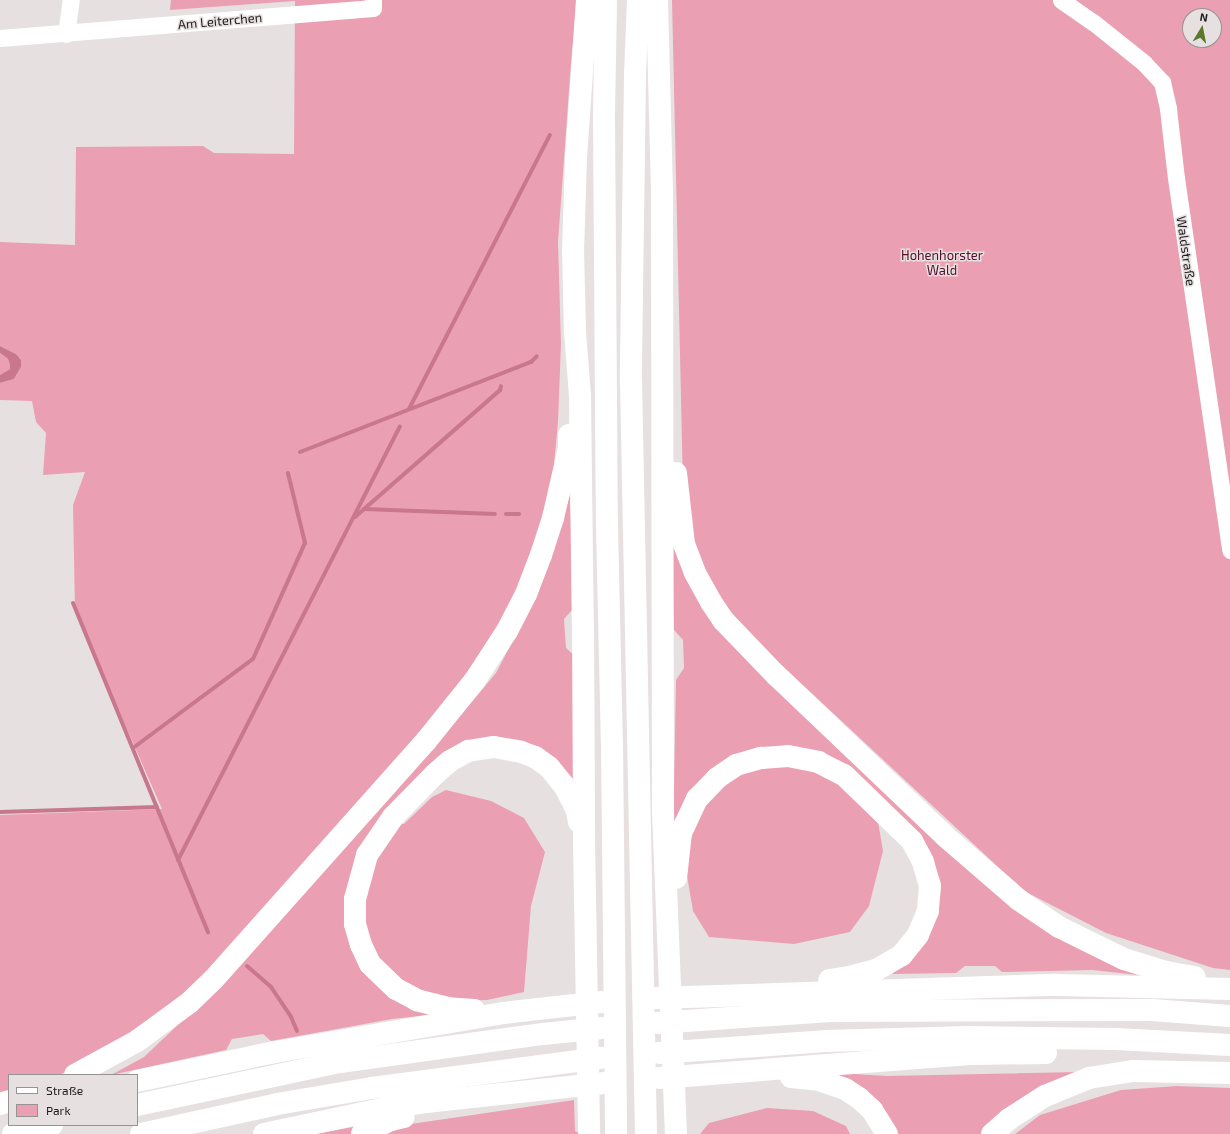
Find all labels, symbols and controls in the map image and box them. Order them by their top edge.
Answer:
north arrow [1182,8,1222,48]
street label: Am Leiterchen [177,10,263,32]
text: N [1199,10,1209,24]
street label: Waldstraße [1173,215,1199,287]
park label: Hohenhorster Wald [901,248,983,279]
legend [8,1074,138,1126]
text: Straße [46,1083,83,1097]
text: Park [46,1103,71,1117]

